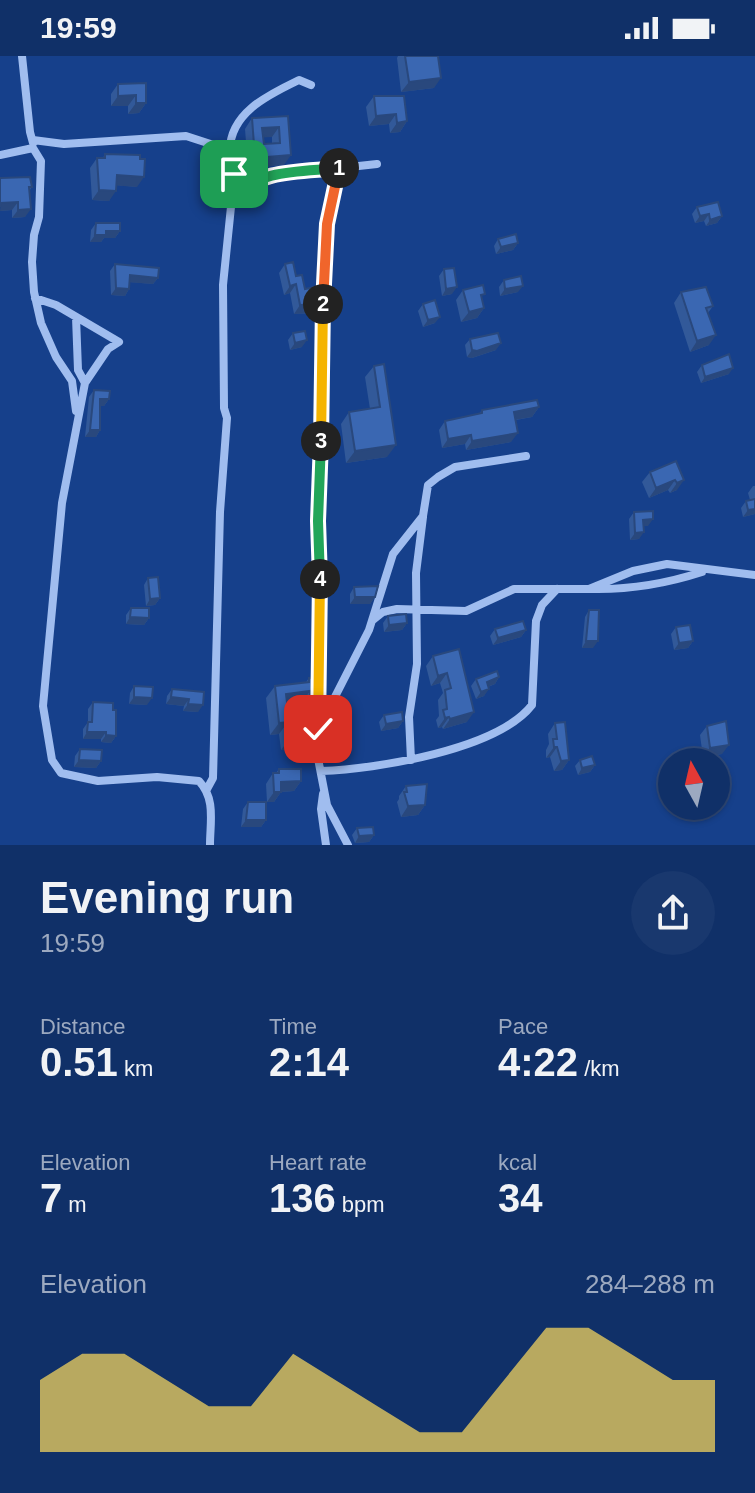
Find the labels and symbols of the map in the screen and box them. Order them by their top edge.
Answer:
pin [200,140,268,208]
pin: 1 [319,148,359,188]
pin: 2 [303,284,343,324]
pin: 3 [301,421,341,461]
pin: 4 [300,559,340,599]
pin [284,695,352,763]
north arrow [658,748,730,820]

